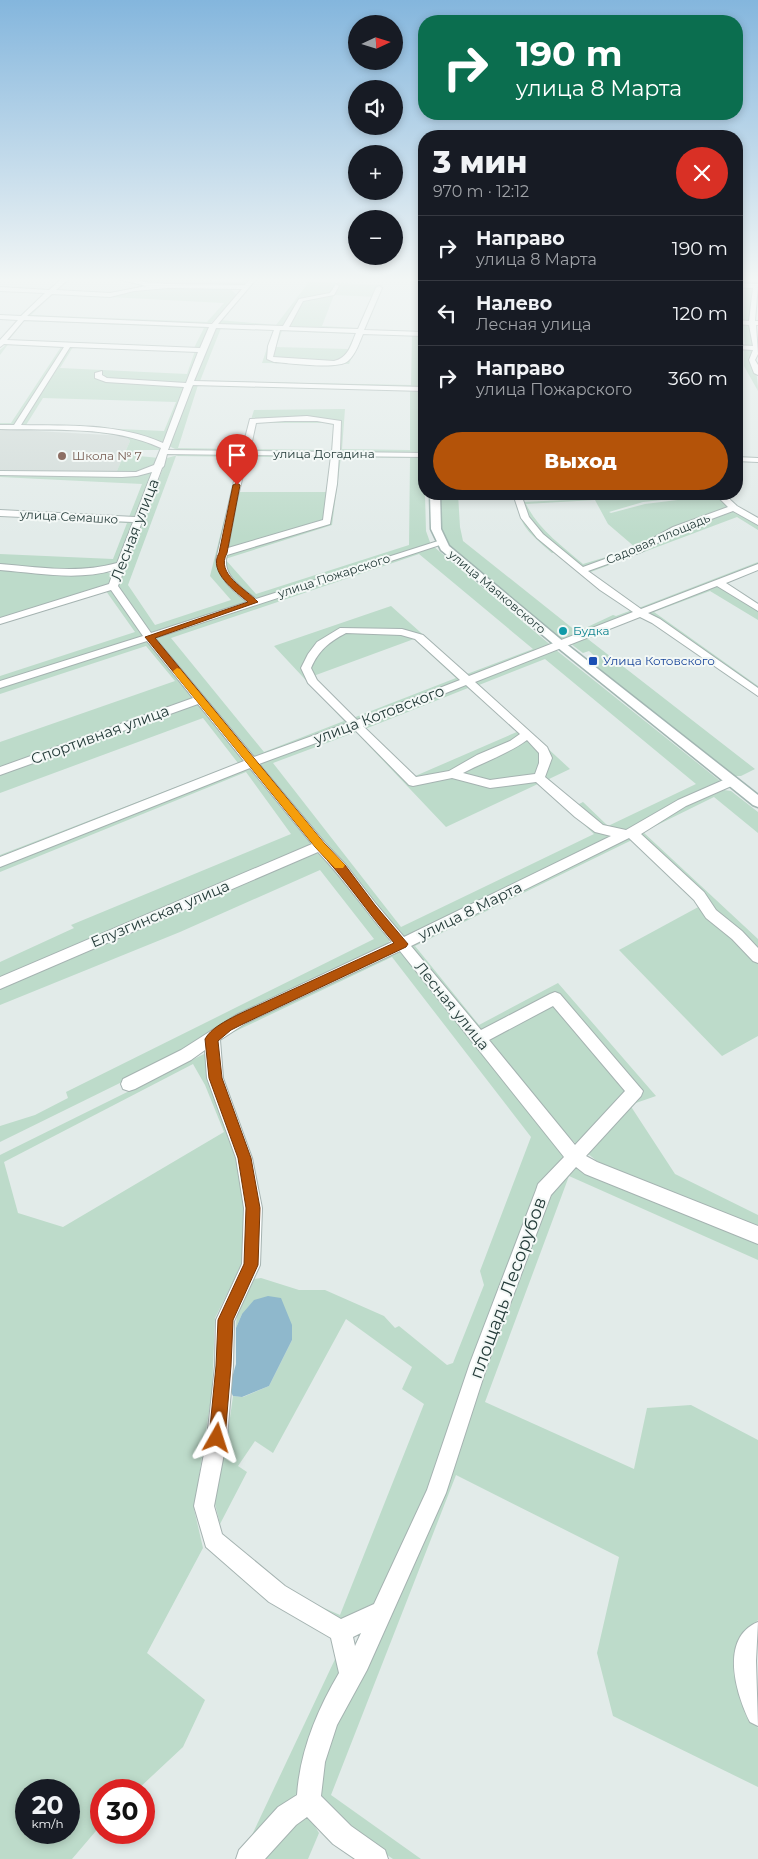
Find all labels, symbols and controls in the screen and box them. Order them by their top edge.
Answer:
north arrow [348,15,402,70]
map controls [348,15,403,265]
text: 190 m [516,32,622,75]
icon: right [433,35,498,100]
text: улица 8 Марта [516,75,682,102]
button: sound [348,80,403,135]
text: 3 мин [433,144,527,181]
button: + [348,145,403,200]
button: close [676,147,728,199]
text: 970 m · 12:12 [433,182,529,201]
button: − [348,210,403,265]
text: Направо [476,227,565,250]
icon: right [433,234,461,262]
text: 190 m [672,237,728,260]
text: улица 8 Марта [476,250,597,269]
text: Налево [476,292,552,315]
icon: left [433,299,461,327]
text: 120 m [673,302,728,325]
text: Лесная улица [476,315,591,334]
text: Направо [476,357,565,380]
icon: right [433,364,461,392]
text: 360 m [668,367,728,390]
text: улица Пожарского [476,380,632,399]
button: Выход [433,432,728,490]
pin [216,434,258,485]
icon: arrive [223,441,251,469]
street label: улица Догадина [272,446,375,461]
place label: Школа № 7 [72,448,142,463]
marker: Школа № 7 [56,450,68,462]
street label: Лесная улица [106,476,163,584]
street label: улица Семашко [19,506,119,527]
street label: Садовая площадь [603,510,712,567]
street label: улица Маяковского [445,546,549,637]
street label: улица Пожарского [275,550,392,601]
place label: Будка [573,623,610,638]
marker: Будка [557,625,569,637]
place label: Улица Котовского [603,653,715,668]
marker: Улица Котовского [587,655,599,667]
street label: улица Котовского [310,681,447,749]
street label: Спортивная улица [28,701,172,768]
street label: Елузгинская улица [88,876,232,951]
street label: улица 8 Марта [414,877,525,944]
street label: Лесная улица [411,958,494,1054]
street label: площадь Лесорубов [465,1194,551,1382]
position arrow [190,1411,242,1463]
speed limit sign: 30 [90,1779,155,1844]
text: 20 [32,1790,63,1820]
text: km/h [31,1816,64,1831]

